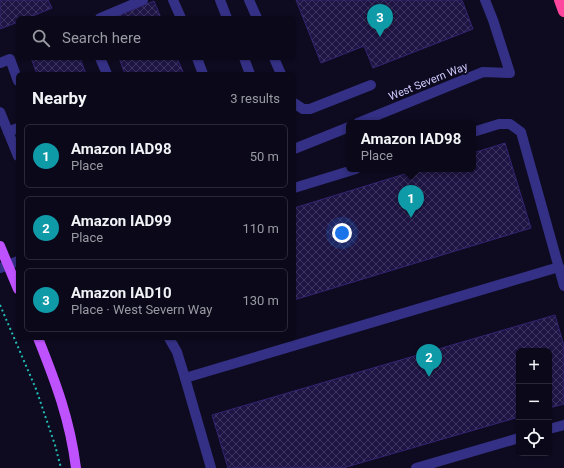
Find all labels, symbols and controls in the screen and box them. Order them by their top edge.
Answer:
pin: 3 [367,4,393,37]
search box [16,16,296,60]
icon: search [30,27,52,49]
text: Search here [62,29,141,47]
street label: West Severn Way [387,59,470,103]
text: Nearby [32,88,87,108]
text: 3 results [230,91,280,106]
popup [346,120,476,172]
text: Amazon IAD98 [361,130,461,148]
text: Amazon IAD98 [71,140,172,158]
text: Place [361,148,393,163]
text: 1 [42,149,50,164]
text: 50 m [250,149,279,164]
text: Place [71,158,103,173]
pin: 1 [398,185,424,218]
text: Amazon IAD99 [71,212,172,230]
text: 2 [42,221,50,236]
text: 110 m [242,221,279,236]
your location [332,223,352,243]
text: Place [71,230,103,245]
text: Amazon IAD10 [71,284,172,302]
text: 3 [42,293,50,308]
text: 130 m [242,293,279,308]
text: Place · West Severn Way [71,302,212,317]
pin: 2 [416,344,442,377]
map controls [516,348,552,456]
button: + [516,348,552,384]
button: − [516,384,552,420]
button: locate [516,420,552,456]

